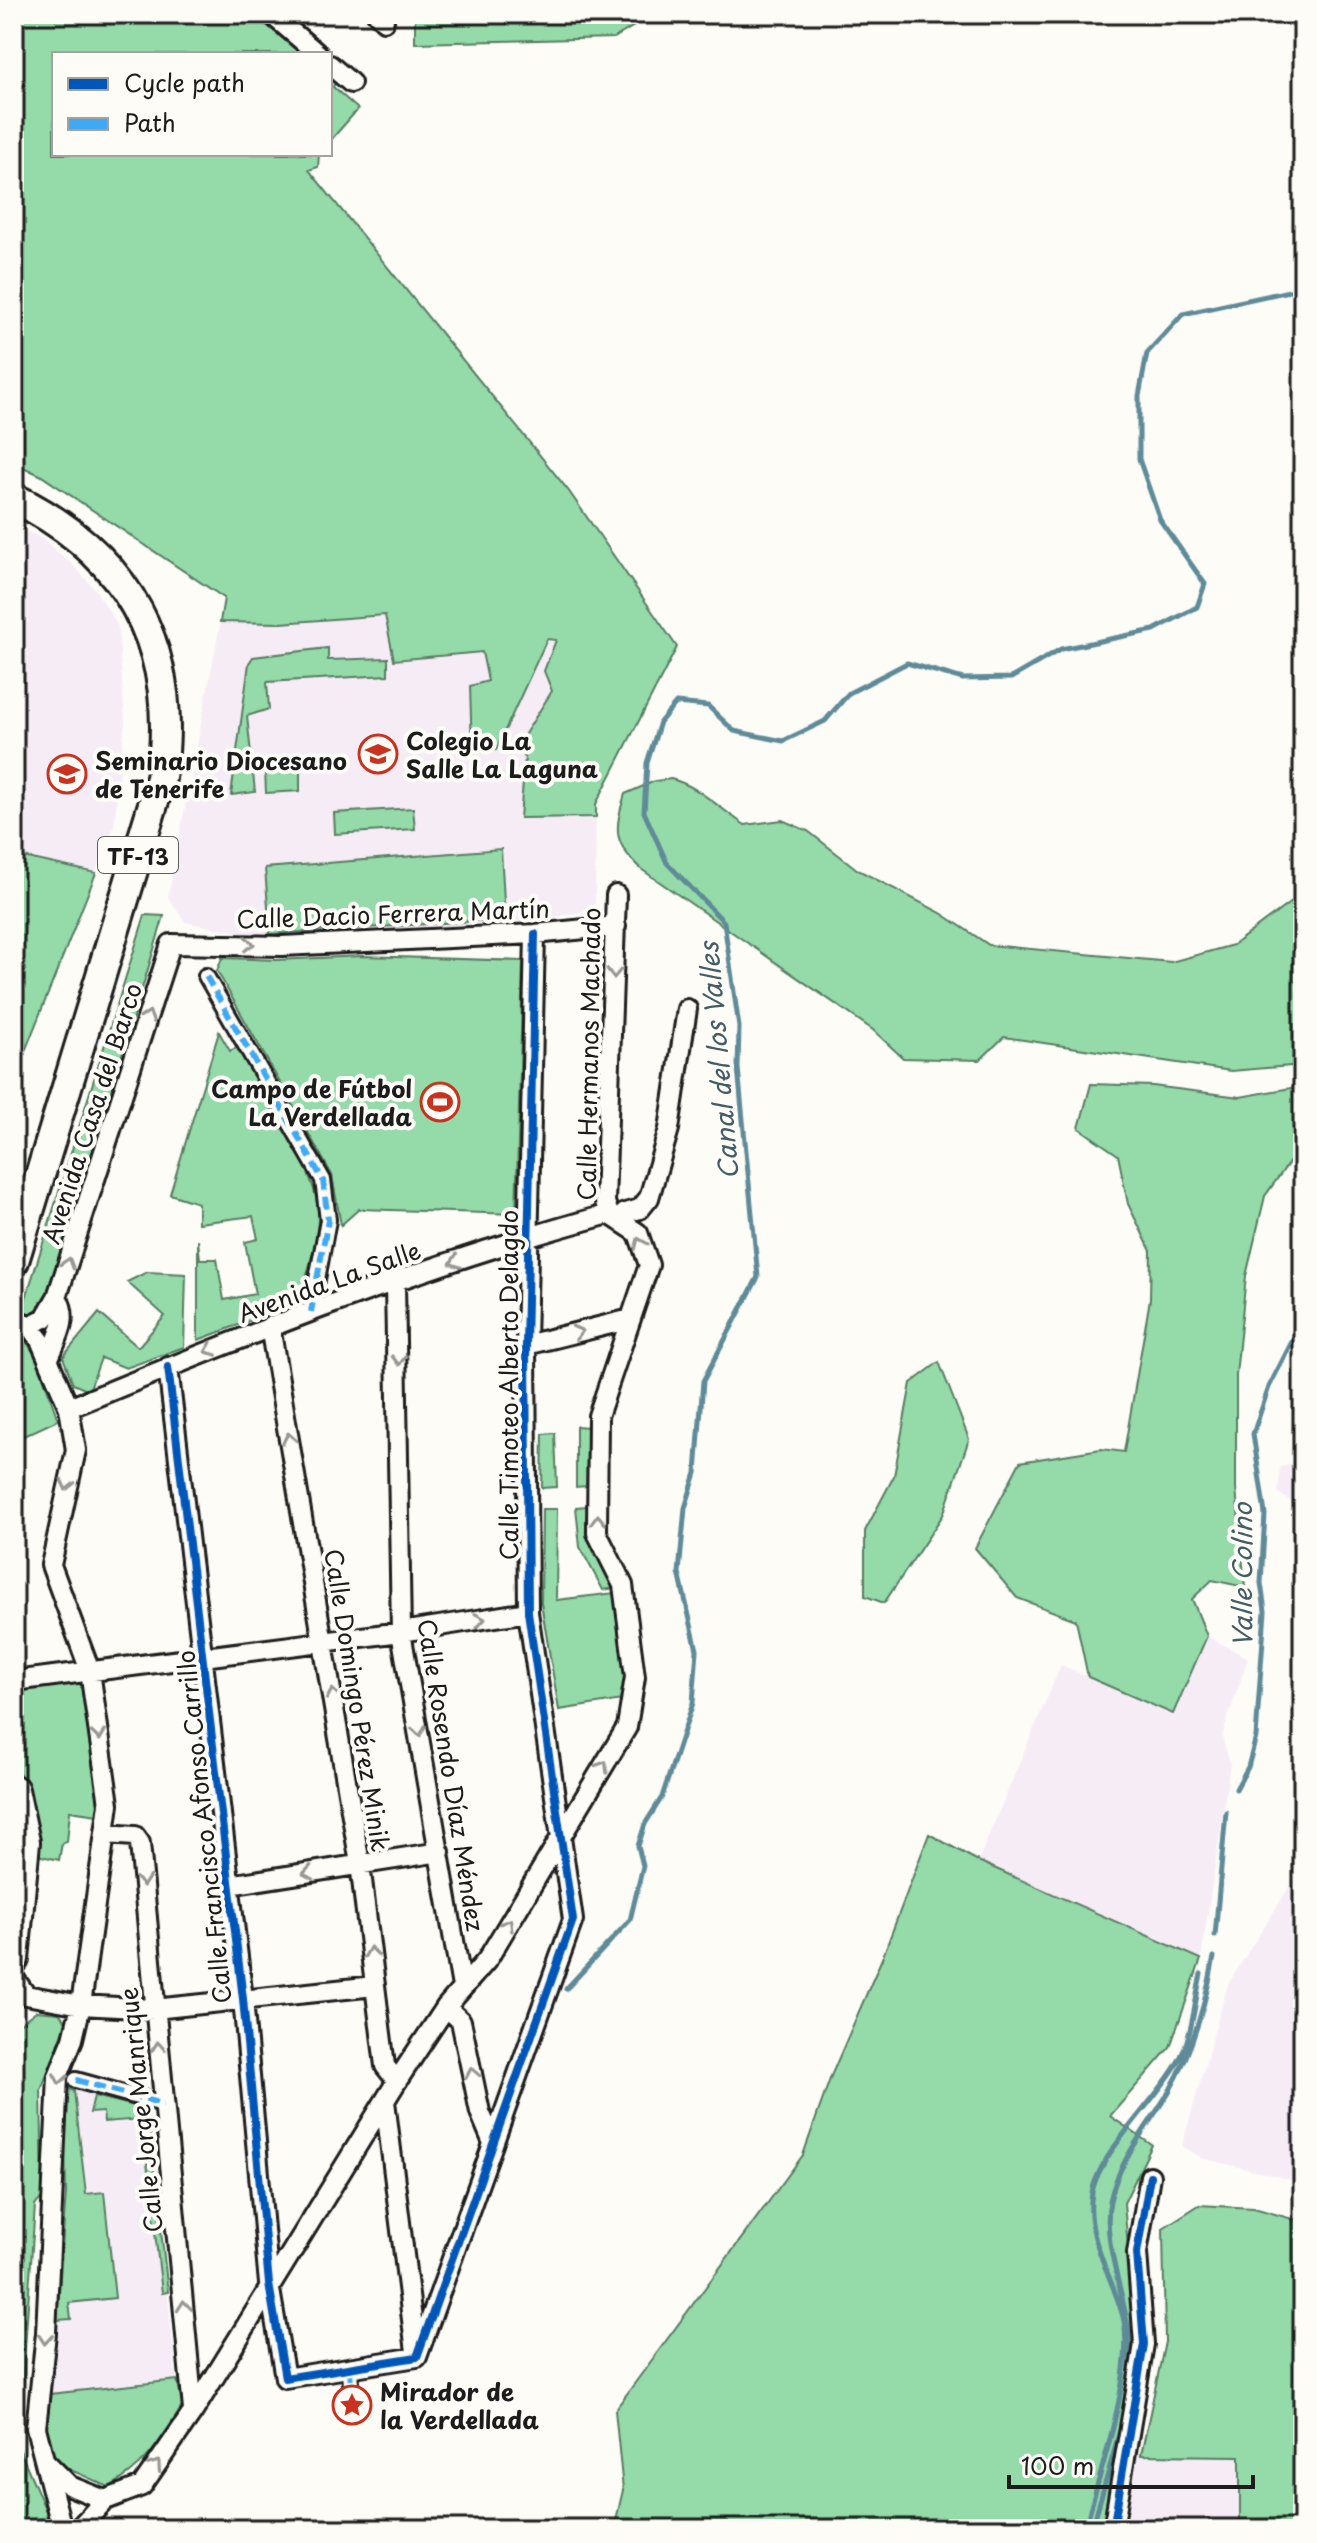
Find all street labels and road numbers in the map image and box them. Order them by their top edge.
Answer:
road number: TF-13 [98,837,178,873]
street label: Calle Dacio Ferrera Martín [236,890,550,936]
street label: Calle Hermanos Machado [567,907,609,1201]
street label: Avenida Casa del Barco [32,978,150,1248]
street label: Calle Timoteo Alberto Delagdo [490,1210,526,1560]
street label: Avenida La Salle [232,1231,426,1331]
street label: Calle Domingo Pérez Minik [316,1546,400,1854]
street label: Calle Rosendo Díaz Méndez [410,1616,494,1934]
street label: Calle Francisco Afonso Carrillo [167,1649,239,2005]
street label: Calle Jorge Manrique [109,1986,171,2234]

